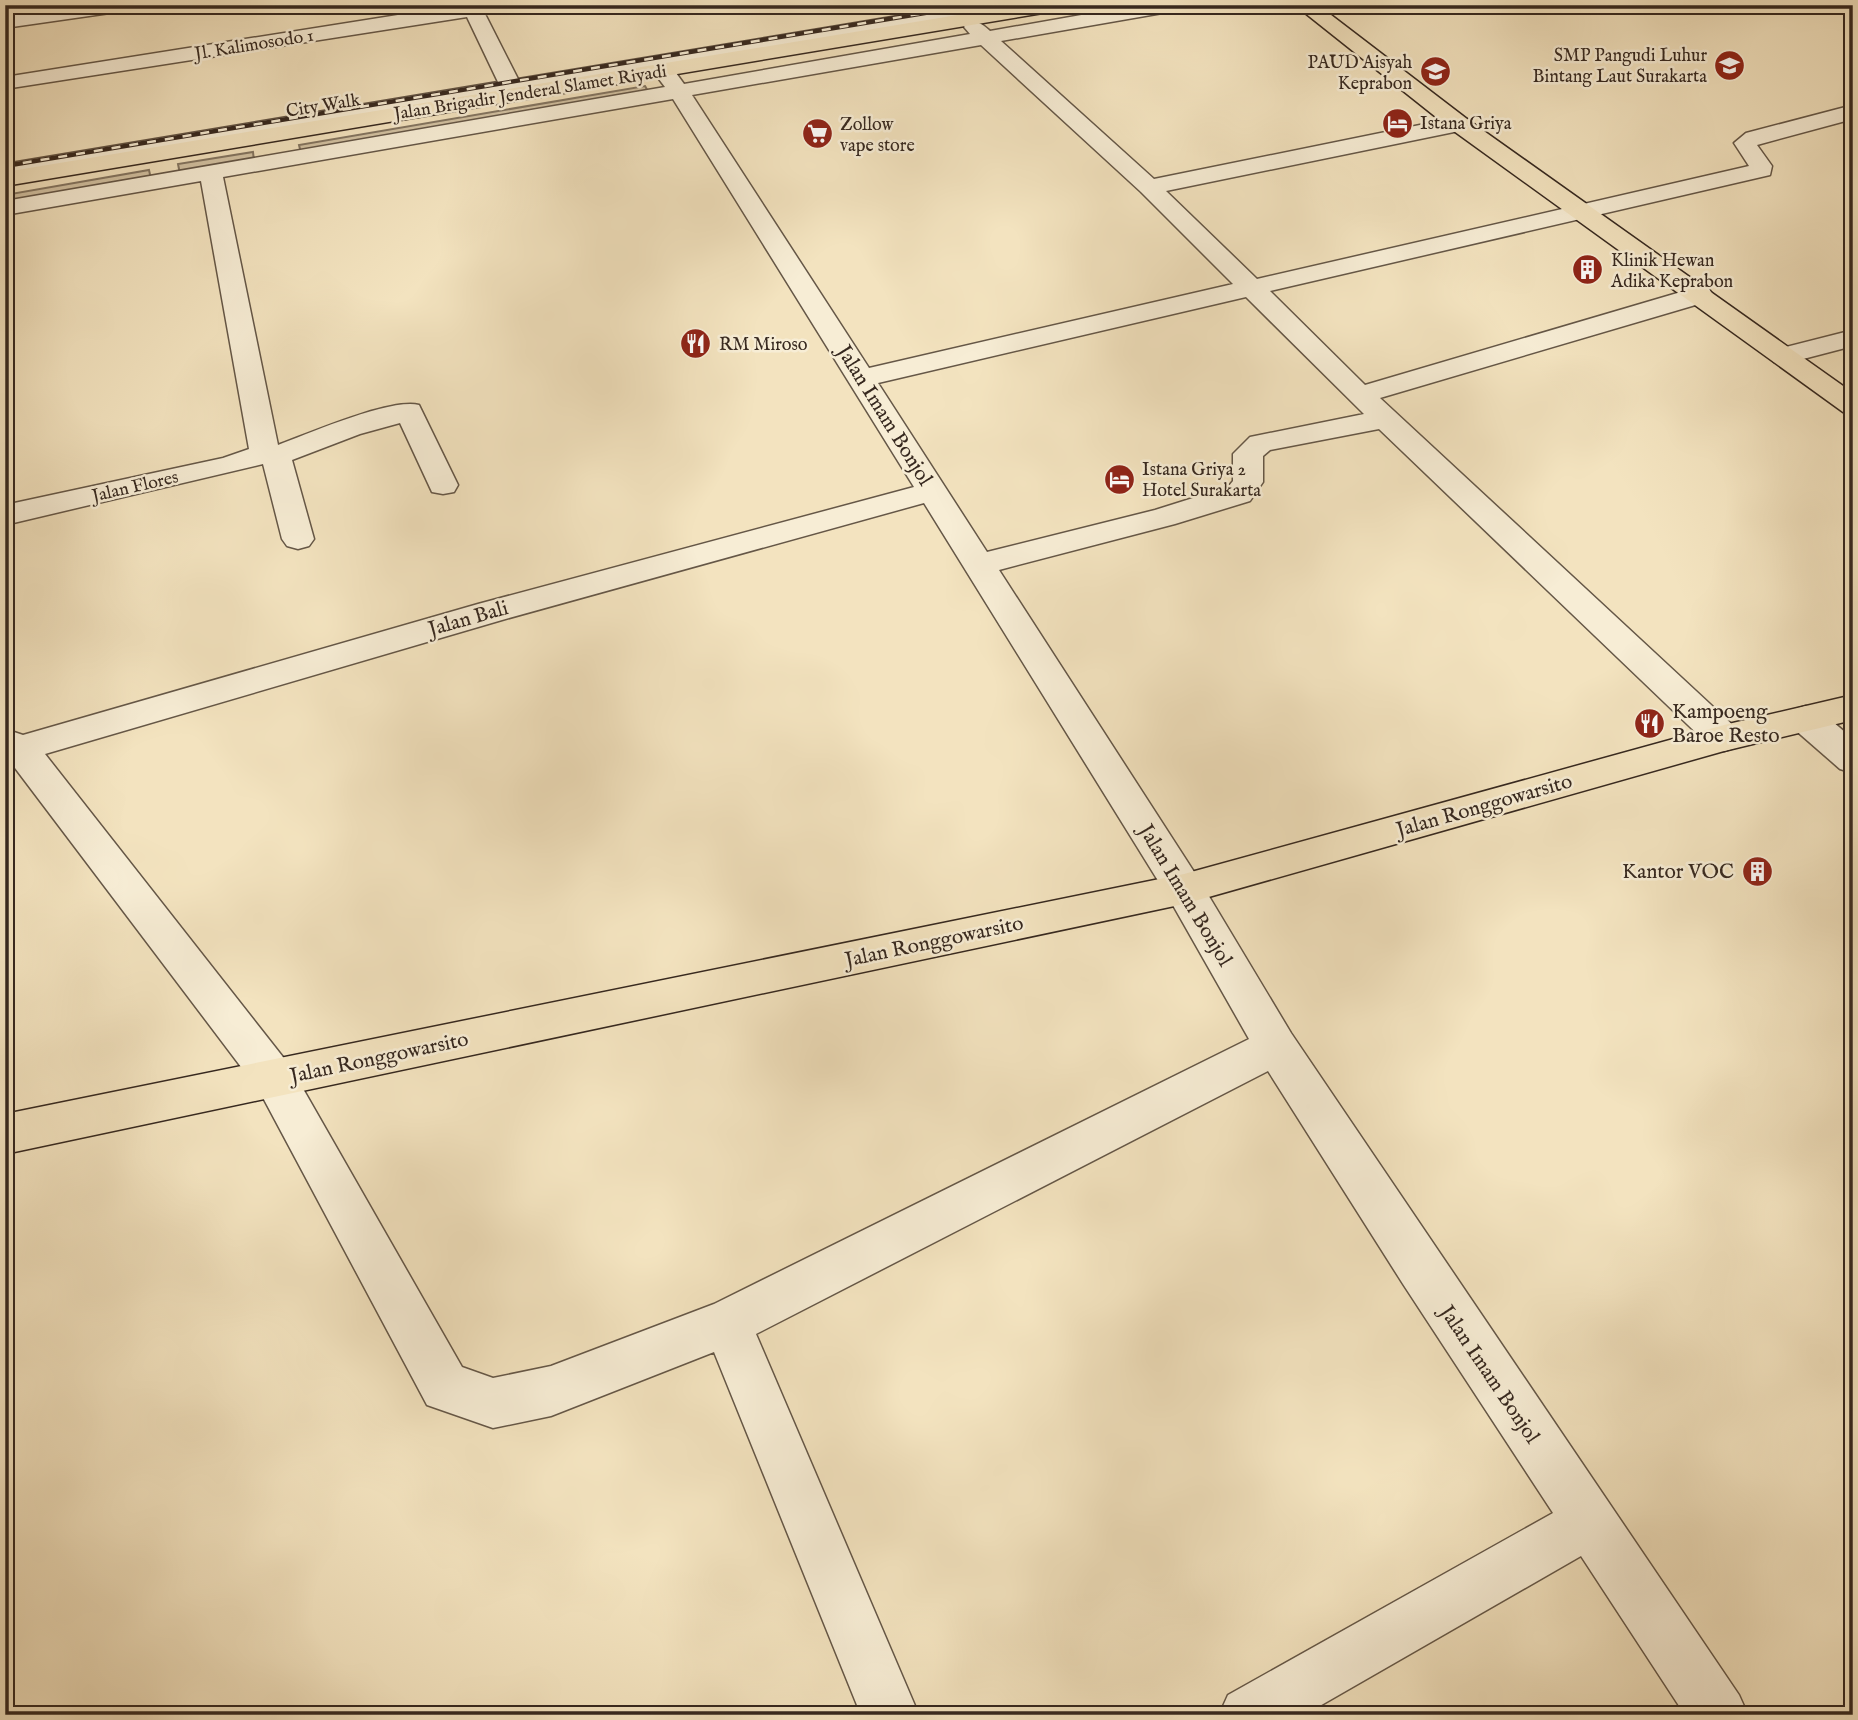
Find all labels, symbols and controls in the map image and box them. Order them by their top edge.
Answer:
street label: Jl. Kalimosodo 1 [191,25,315,67]
place label: SMP Pangudi Luhur Bintang Laut Surakarta [1533,45,1707,89]
school or university icon: SMP Pangudi Luhur Bintang Laut Surakarta [1713,48,1747,82]
place label: PAUD Aisyah Keprabon [1308,52,1412,96]
school or university icon: PAUD Aisyah Keprabon [1418,55,1452,89]
street label: Jalan Brigadir Jenderal Slamet Riyadi [390,61,669,127]
street label: City Walk [284,89,362,124]
hotel icon: Istana Griya [1380,106,1414,140]
place label: Istana Griya [1420,113,1512,136]
place label: Zollow vape store [840,114,915,158]
supermarket icon: Zollow vape store [800,117,834,151]
place label: Klinik Hewan Adika Keprabon [1610,250,1734,294]
building icon: Klinik Hewan Adika Keprabon [1571,253,1605,287]
restaurant icon: RM Miroso [679,327,713,361]
place label: RM Miroso [719,334,808,357]
street label: Jalan Imam Bonjol [829,339,938,491]
place label: Istana Griya 2 Hotel Surakarta [1142,459,1261,503]
hotel icon: Istana Griya 2 Hotel Surakarta [1102,462,1136,496]
street label: Jalan Flores [88,466,181,509]
street label: Jalan Bali [423,595,512,644]
place label: Kampoeng Baroe Resto [1672,699,1780,750]
restaurant icon: Kampoeng Baroe Resto [1632,706,1666,740]
street label: Jalan Ronggowarsito [1391,768,1576,845]
street label: Jalan Imam Bonjol [1131,818,1238,972]
building icon: Kantor VOC [1740,854,1774,888]
place label: Kantor VOC [1622,859,1734,886]
street label: Jalan Ronggowarsito [841,910,1026,975]
street label: Jalan Ronggowarsito [286,1026,471,1091]
street label: Jalan Imam Bonjol [1431,1299,1545,1449]

